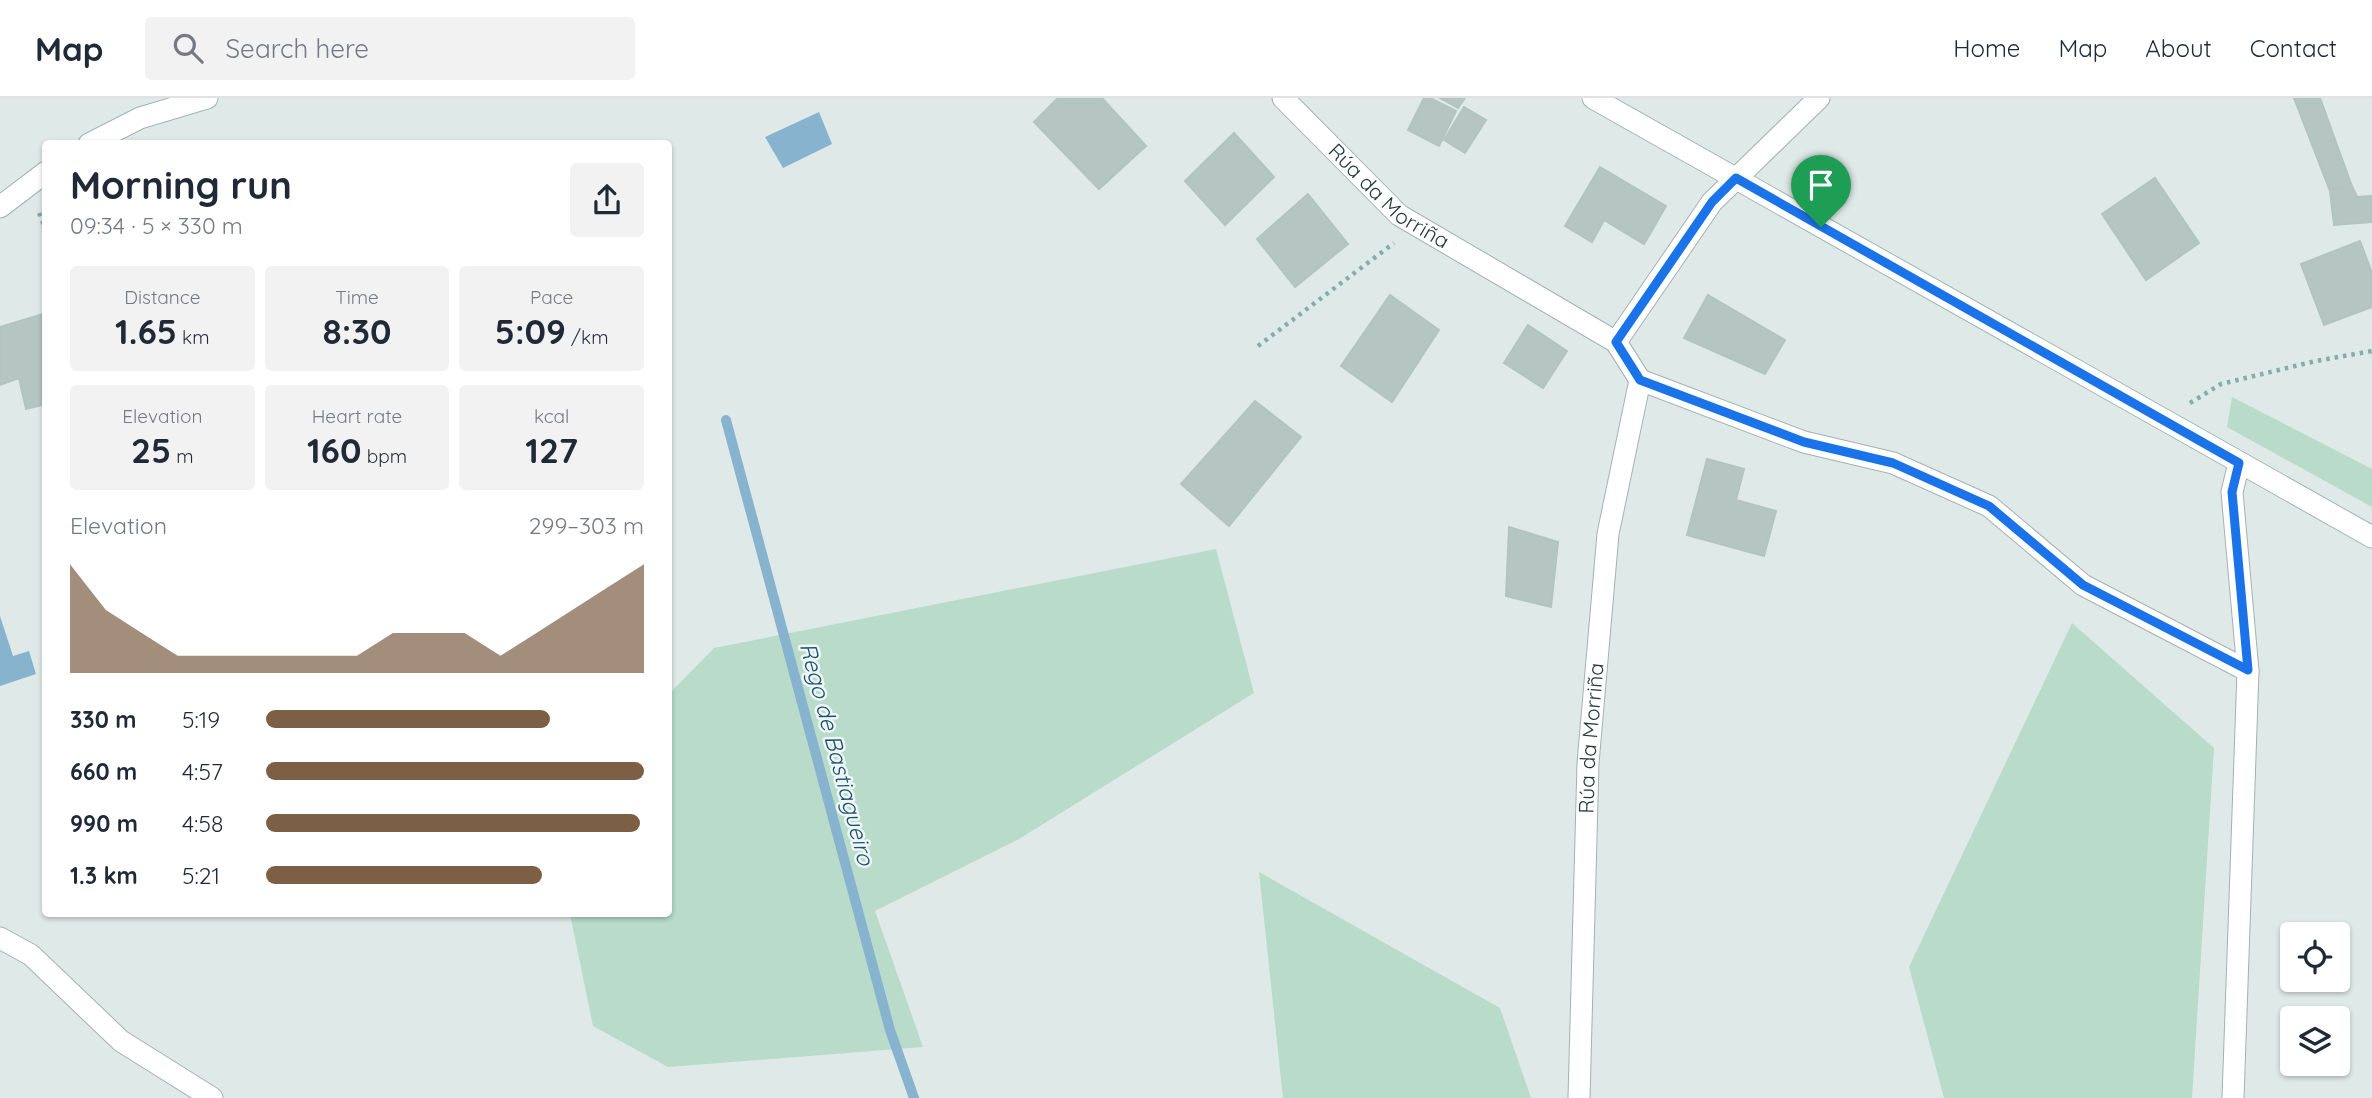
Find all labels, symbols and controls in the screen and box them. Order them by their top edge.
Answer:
search box [145,17,635,80]
text: Map [35,28,103,69]
icon: search [169,29,207,67]
text: Search here [225,32,369,65]
text: Home [1953,33,2020,63]
text: Map [2058,33,2107,63]
text: About [2145,33,2212,63]
text: Contact [2250,33,2337,63]
street label: Rúa da Morriña [1323,137,1454,254]
pin [1791,155,1851,227]
text: Morning run [70,161,292,209]
button: share [570,163,644,237]
icon: arrive [1802,166,1840,204]
text: 09:34 · 5 × 330 m [70,211,243,240]
text: Distance [124,285,200,309]
text: Time [335,285,379,309]
text: Pace [530,285,573,309]
text: 1.65 [115,309,177,353]
text: 8:30 [322,309,392,353]
text: 5:09 [495,309,566,353]
text: km [177,325,210,349]
text: /km [566,325,609,349]
text: Elevation [122,404,202,428]
text: Heart rate [312,404,402,428]
text: kcal [534,404,569,428]
text: 25 [131,428,171,472]
text: 160 [307,428,361,472]
text: 127 [525,428,578,472]
text: m [171,444,194,468]
text: bpm [361,444,407,468]
text: Elevation [70,511,167,540]
text: 299–303 m [529,511,644,540]
water label: Rego de Bastiagueiro [794,639,881,869]
street label: Rúa da Morriña [1573,662,1609,814]
text: 330 m [70,705,136,734]
text: 5:19 [182,705,220,734]
text: 660 m [70,757,137,786]
text: 4:57 [182,757,223,786]
text: 990 m [70,809,138,838]
text: 4:58 [182,809,223,838]
text: 1.3 km [70,861,138,890]
text: 5:21 [182,861,220,890]
map controls [2280,922,2350,1076]
button: locate [2280,922,2350,992]
button: layers [2280,1006,2350,1076]

